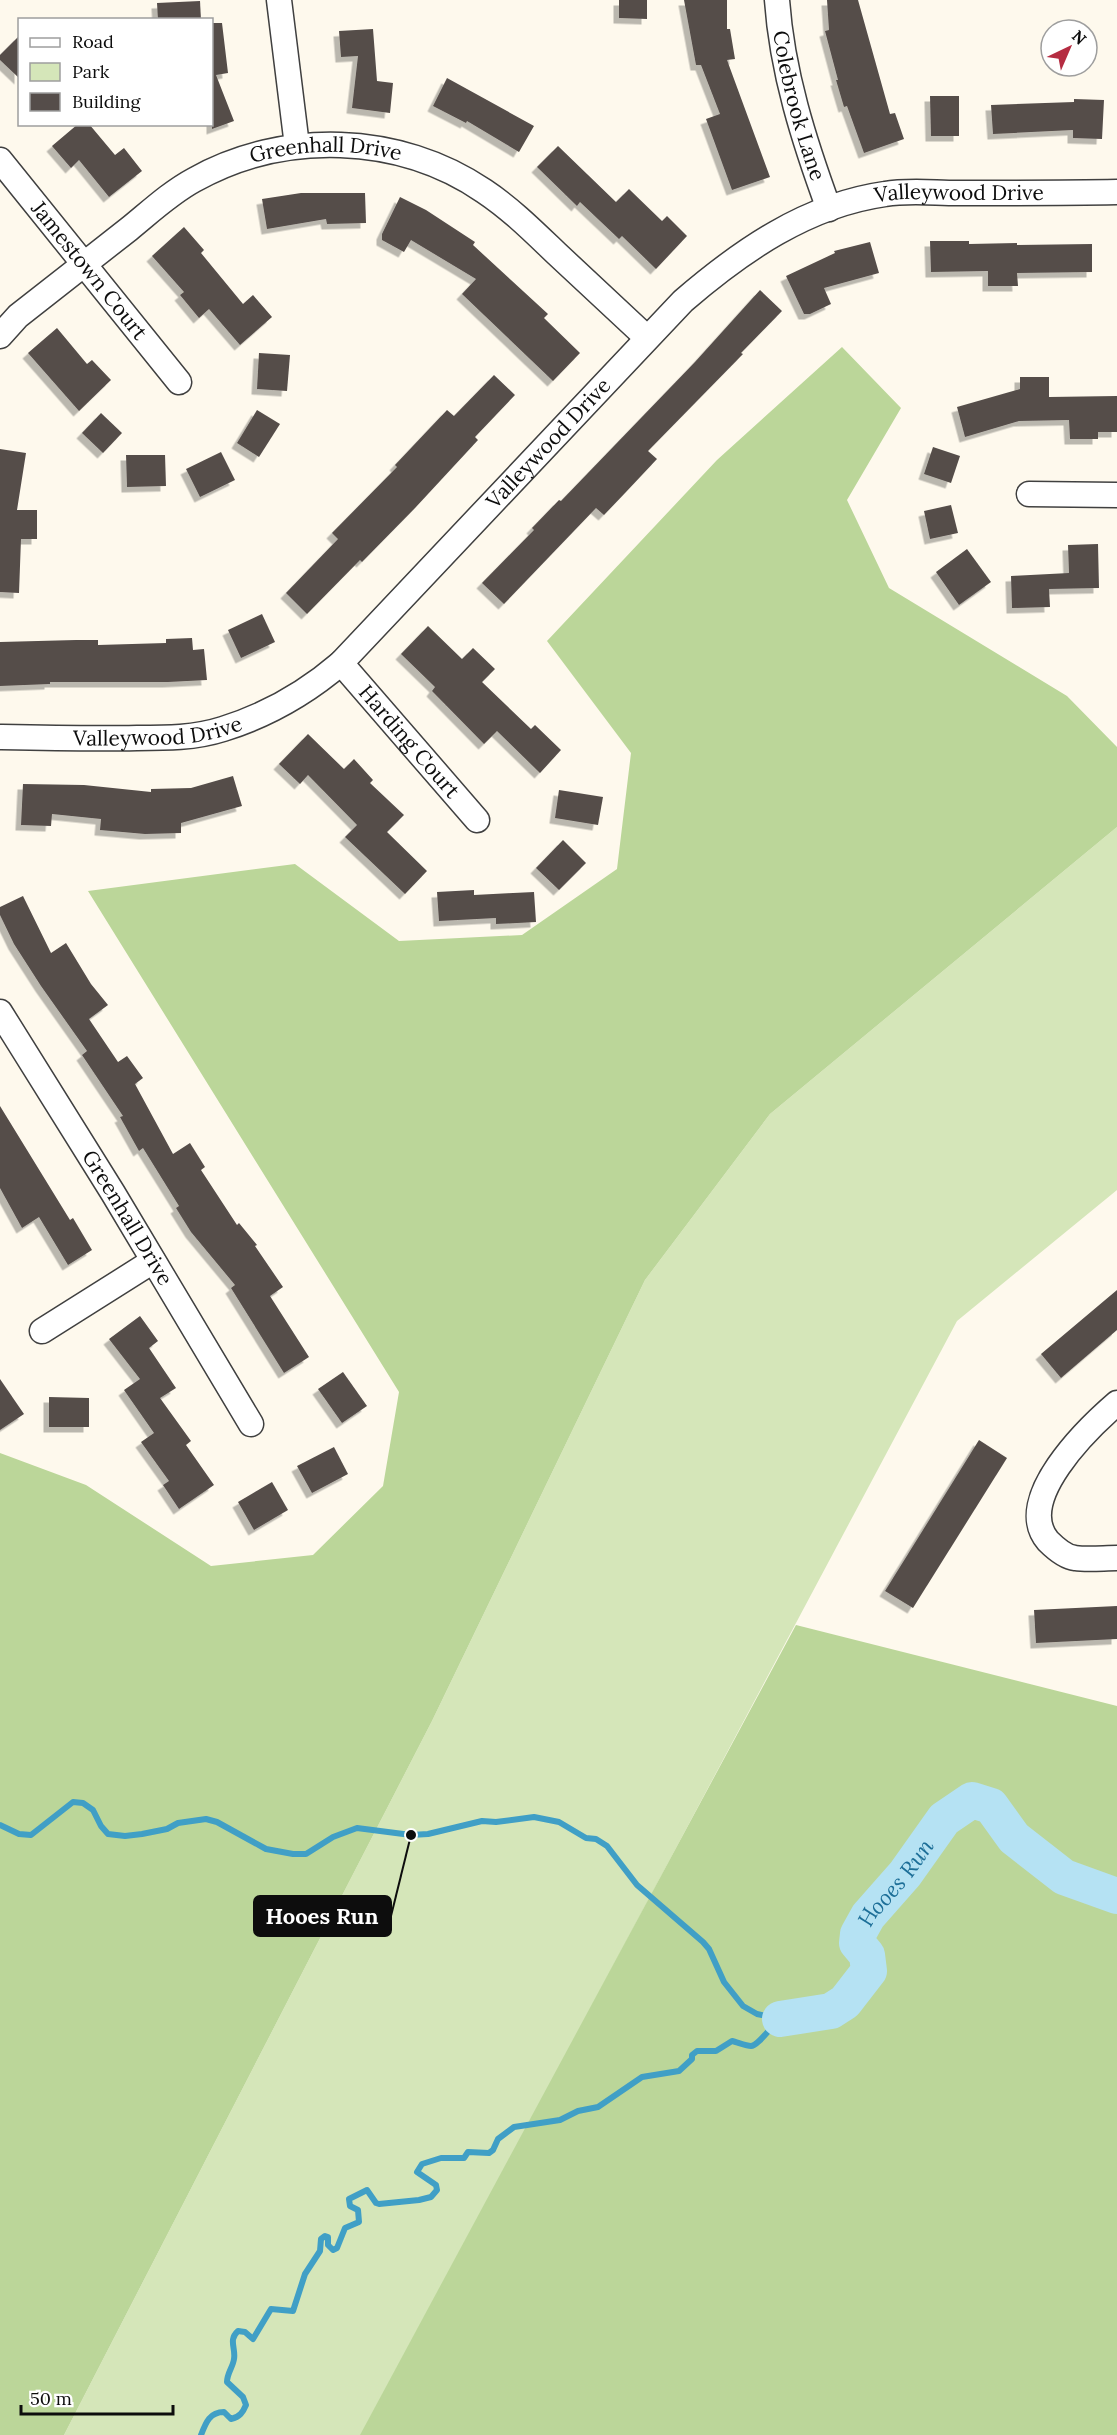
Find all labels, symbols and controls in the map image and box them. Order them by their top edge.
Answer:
legend [18,18,213,126]
north arrow [1039,18,1099,78]
text: N [1068,26,1091,49]
street label: Colebrook Lane [767,29,832,184]
text: Road [72,30,114,53]
text: Park [72,60,110,83]
text: Building [72,90,142,113]
street label: Greenhall Drive [246,131,405,169]
street label: Valleywood Drive [871,178,1044,209]
street label: Jamestown Court [25,195,154,346]
street label: Valleywood Drive [479,372,616,515]
street label: Harding Court [353,679,467,804]
street label: Valleywood Drive [72,710,245,751]
street label: Greenhall Drive [77,1145,179,1290]
water label: Hooes Run [851,1833,940,1931]
callout: Hooes Run [254,1896,391,1936]
text: Hooes Run [266,1902,378,1930]
scale bar [21,2378,172,2416]
text: 50 m [30,2387,72,2410]

